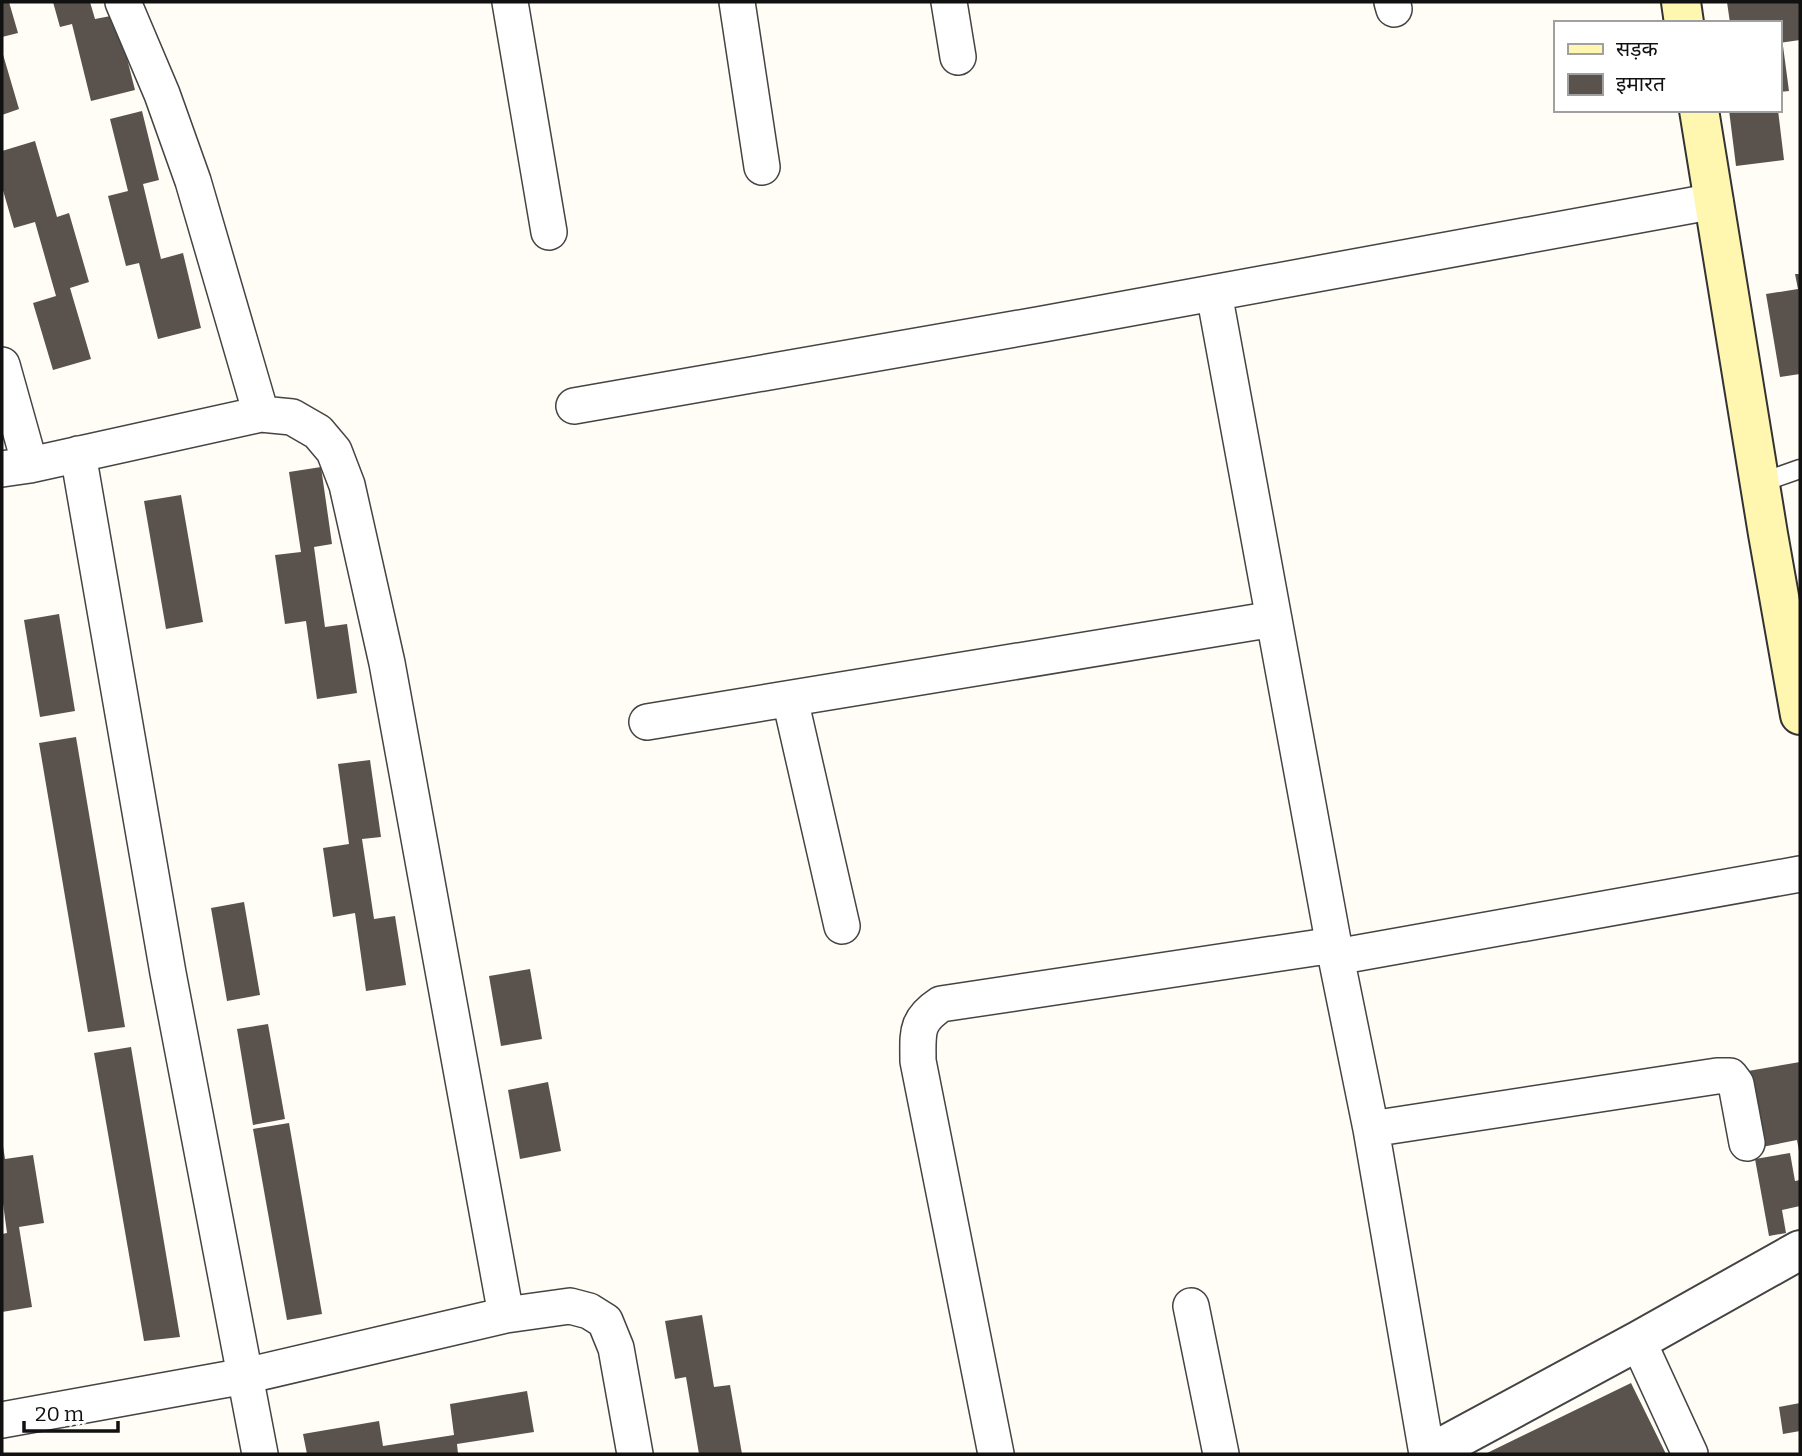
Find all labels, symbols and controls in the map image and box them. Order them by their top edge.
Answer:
legend [1554,21,1781,112]
text: सड़क [1616,36,1658,62]
text: इमारत [1616,71,1666,97]
scale bar [24,1390,119,1434]
text: 20 m [35,1401,84,1427]

